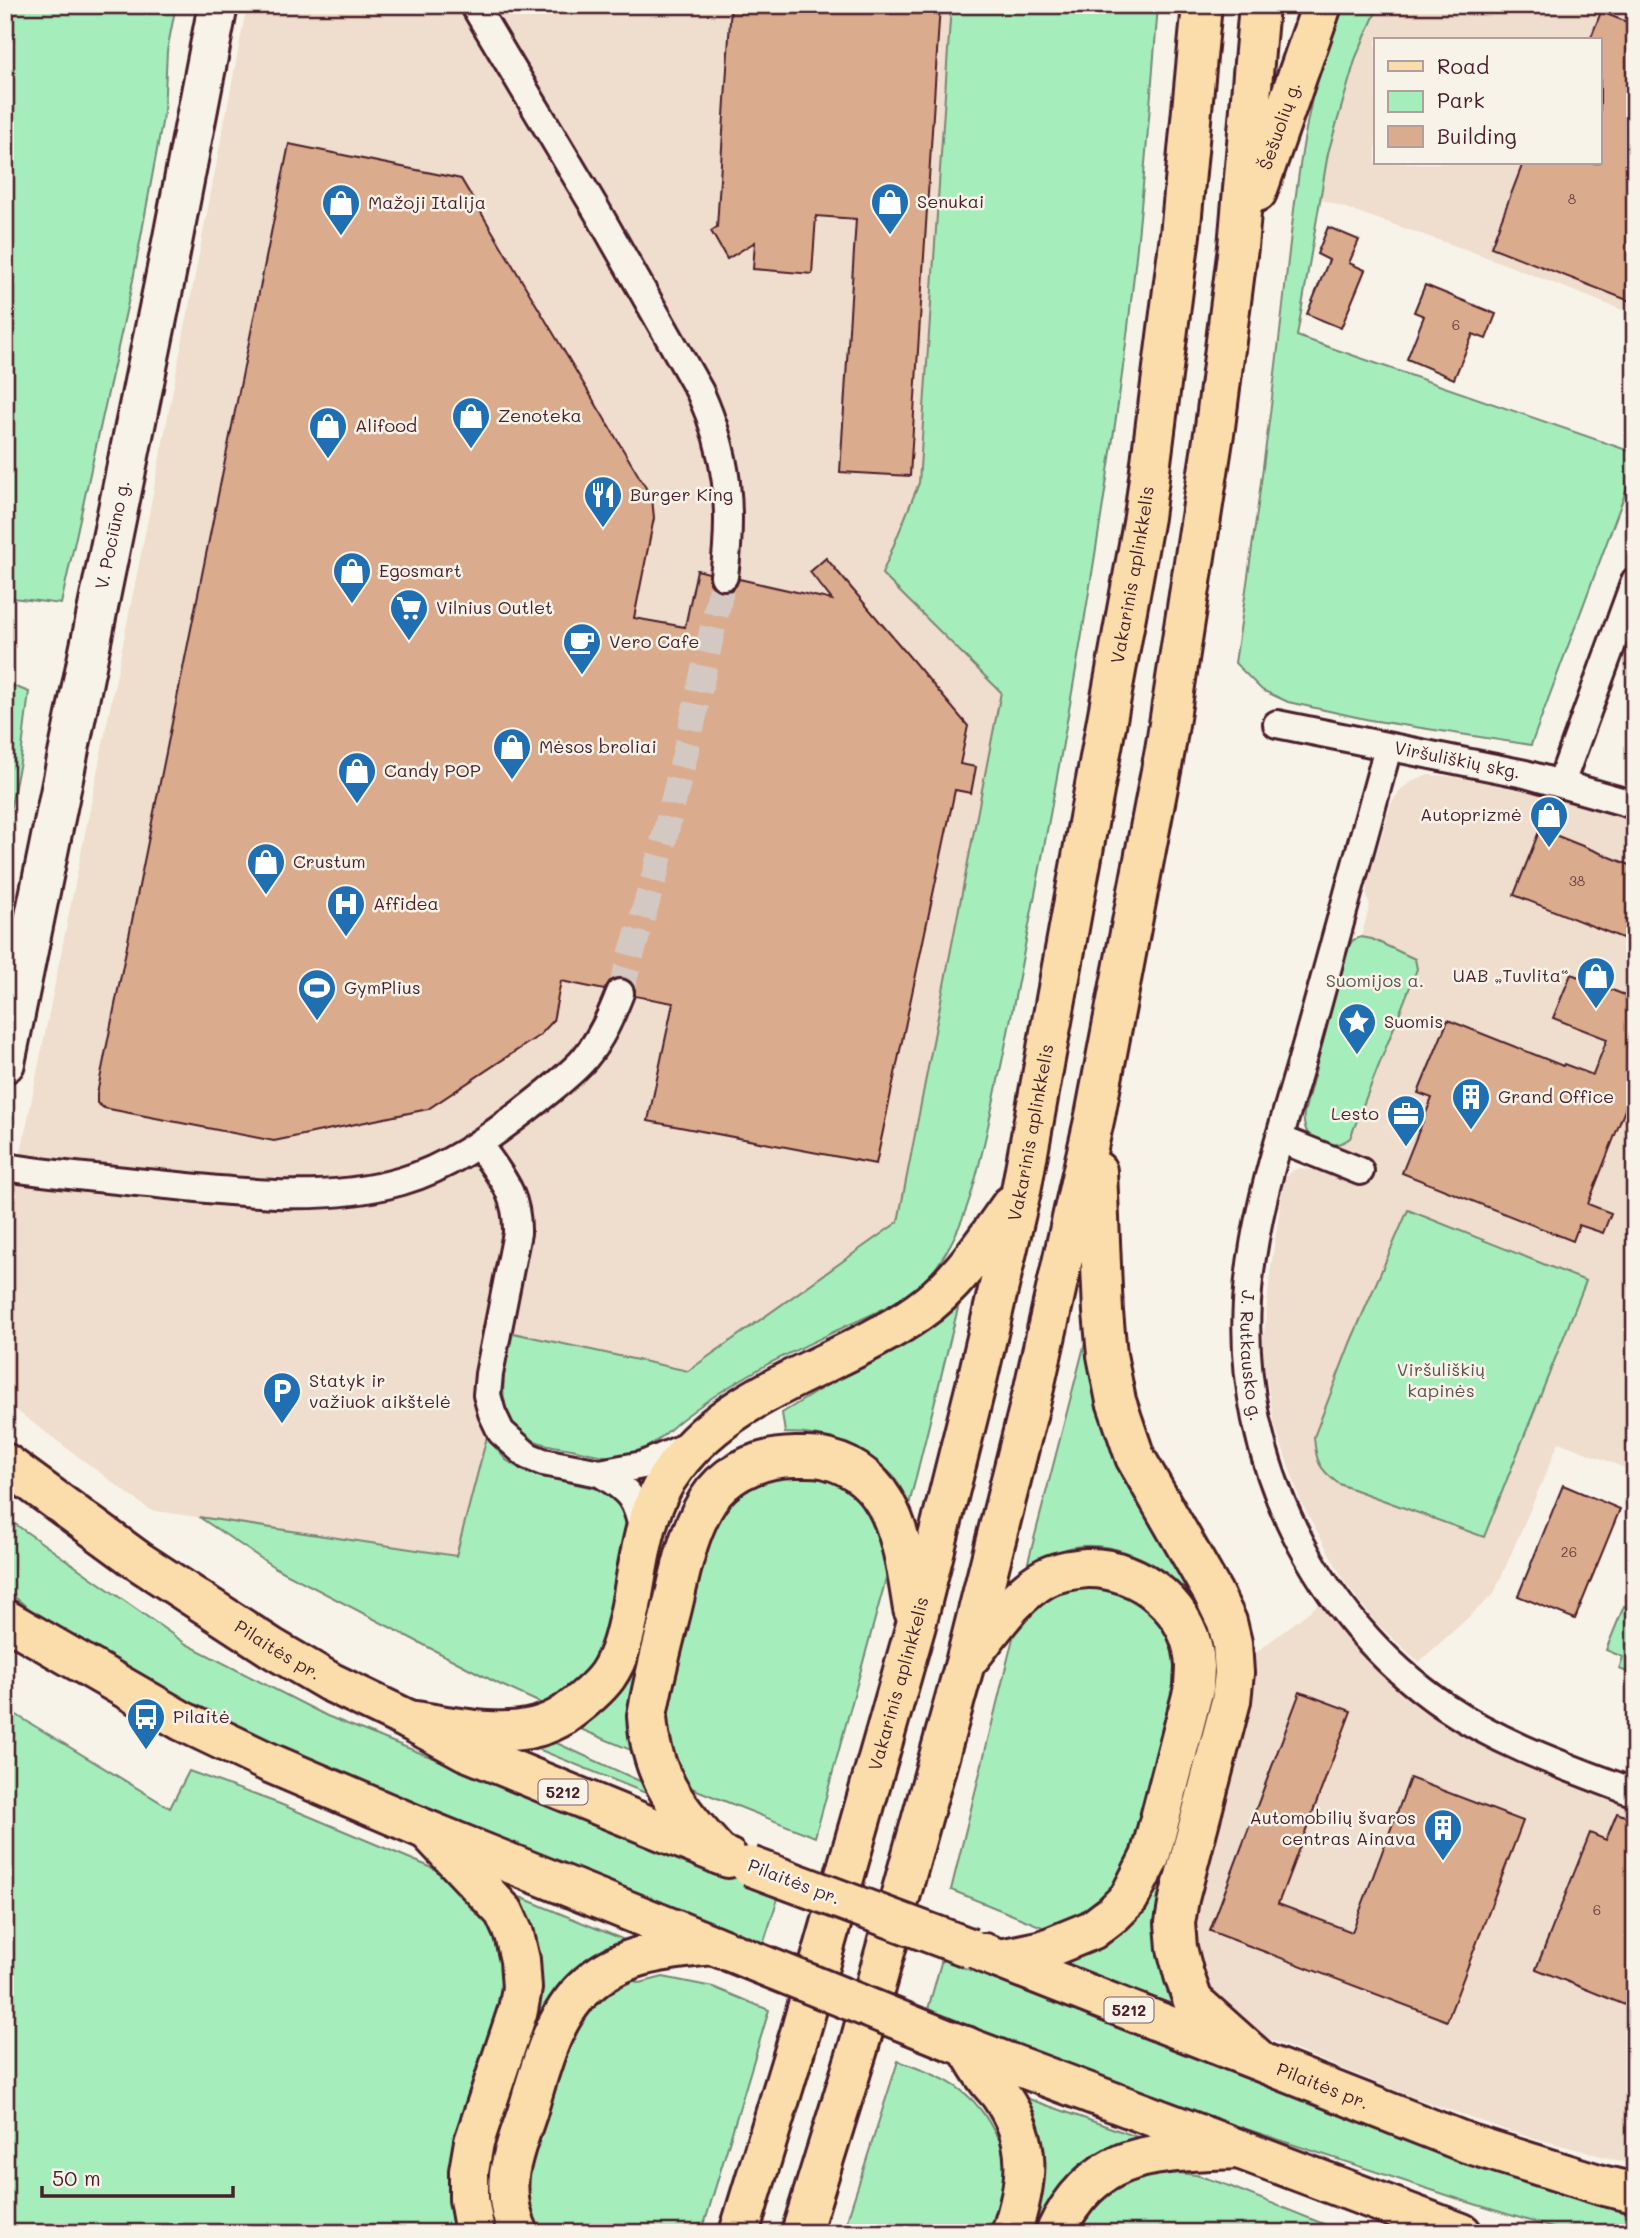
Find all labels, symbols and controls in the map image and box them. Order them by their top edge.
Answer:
legend [1374,38,1602,164]
text: Road [1437,52,1489,79]
street label: Šešuolių g. [1253,78,1305,173]
text: Park [1437,86,1485,113]
text: Building [1437,122,1517,149]
shop icon: Senukai [869,181,911,236]
shop icon: Mažoji Italija [320,182,362,237]
place label: Senukai [917,189,984,213]
house number: 8 [1568,189,1576,208]
place label: Mažoji Italija [368,190,486,214]
house number: 6 [1452,315,1460,334]
shop icon: Zenoteka [450,395,492,450]
place label: Zenoteka [498,403,582,427]
shop icon: Alifood [307,405,349,460]
place label: Alifood [355,413,417,437]
restaurant icon: Burger King [582,474,624,529]
street label: V. Pociūno g. [89,478,135,591]
place label: Burger King [630,482,733,506]
street label: Vakarinis aplinkkelis [1105,485,1159,665]
shop icon: Egosmart [331,550,373,605]
place label: Egosmart [379,558,462,582]
supermarket icon: Vilnius Outlet [388,587,430,642]
place label: Vilnius Outlet [436,595,553,619]
cafe icon: Vero Cafe [561,621,603,676]
place label: Vero Cafe [609,629,699,653]
shop icon: Mėsos broliai [491,726,533,781]
place label: Mėsos broliai [539,734,657,758]
street label: Viršuliškių skg. [1392,735,1523,784]
shop icon: Candy POP [336,750,378,805]
place label: Candy POP [384,758,481,782]
shop icon: Autoprizmė [1528,794,1570,849]
place label: Autoprizmė [1420,802,1522,826]
shop icon: Crustum [245,841,287,896]
place label: Crustum [293,849,366,873]
house number: 38 [1569,871,1585,890]
hospital icon: Affidea [325,883,367,938]
place label: Affidea [373,891,439,915]
shop icon: UAB „Tuvlita“ [1575,955,1617,1010]
place label: UAB „Tuvlita“ [1453,963,1569,987]
sports icon: GymPlius [296,967,338,1022]
park label: Suomijos a. [1326,968,1424,992]
place label: GymPlius [344,975,421,999]
place icon: Suomis [1336,1001,1378,1056]
place label: Suomis [1384,1009,1443,1033]
street label: Vakarinis aplinkkelis [1001,1042,1059,1223]
building icon: Grand Office [1450,1076,1492,1131]
place label: Grand Office [1498,1084,1614,1108]
office icon: Lesto [1385,1093,1427,1148]
place label: Lesto [1331,1101,1379,1125]
street label: J. Rutkausko g. [1235,1289,1269,1423]
park label: Viršuliškių kapinės [1397,1357,1485,1402]
place label: Statyk ir važiuok aikštelė [309,1368,451,1413]
parking icon: Statyk ir važiuok aikštelė [261,1370,303,1425]
house number: 26 [1561,1542,1577,1561]
street label: Vakarinis aplinkkelis [862,1594,934,1773]
street label: Pilaitės pr. [230,1614,326,1685]
bus stop icon: Pilaitė [125,1696,167,1751]
place label: Pilaitė [173,1704,230,1728]
road number: 5212 [538,1780,588,1804]
place label: Automobilių švaros centras Ainava [1250,1805,1416,1850]
building icon: Automobilių švaros centras Ainava [1422,1807,1464,1862]
street label: Pilaitės pr. [745,1852,844,1910]
house number: 6 [1593,1900,1601,1919]
road number: 5212 [1104,1998,1154,2022]
street label: Pilaitės pr. [1273,2056,1373,2114]
scale bar [42,2154,233,2198]
text: 50 m [52,2164,101,2191]

